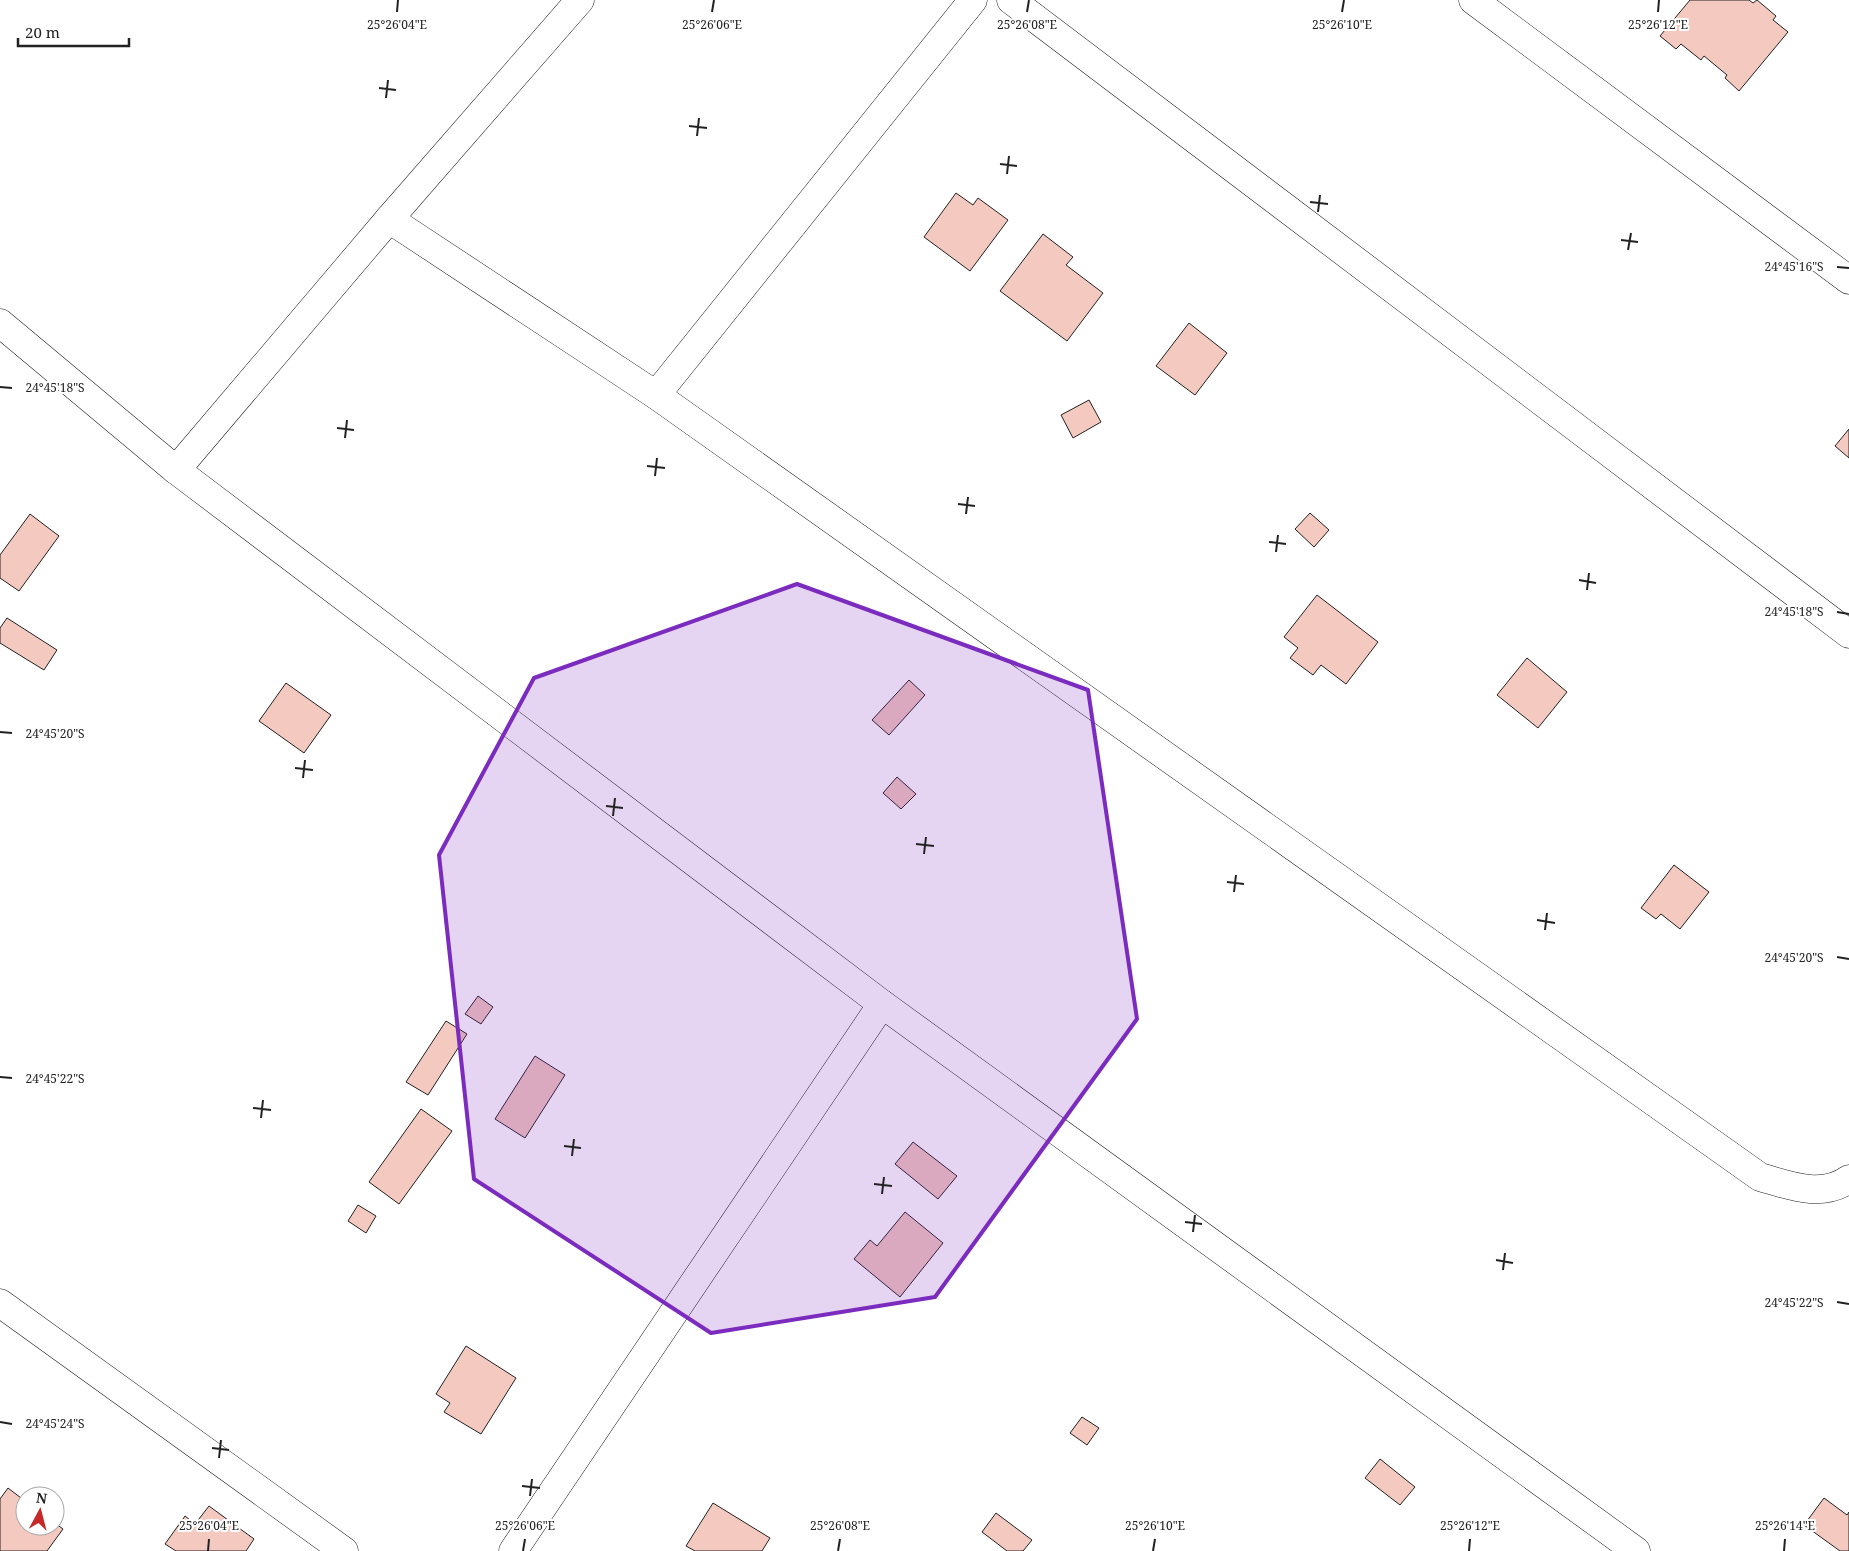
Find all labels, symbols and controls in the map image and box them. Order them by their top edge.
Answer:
scale bar [18,15,129,47]
text: 25°26'04"E [367,16,427,33]
text: 25°26'06"E [682,16,742,33]
text: 25°26'08"E [997,16,1057,33]
text: 25°26'10"E [1312,16,1372,33]
text: 25°26'12"E [1628,16,1688,33]
text: 20 m [25,22,60,42]
text: 24°45'16"S [1764,258,1824,275]
text: 24°45'18"S [25,379,85,396]
text: 24°45'18"S [1764,603,1824,620]
text: 24°45'20"S [25,725,85,742]
text: 24°45'20"S [1764,949,1824,966]
text: 24°45'22"S [25,1070,85,1087]
text: 24°45'22"S [1764,1294,1824,1311]
text: 24°45'24"S [25,1415,85,1432]
north arrow [15,1486,65,1536]
text: N [35,1487,48,1508]
text: 25°26'04"E [179,1517,239,1534]
text: 25°26'06"E [495,1517,555,1534]
text: 25°26'08"E [810,1517,870,1534]
text: 25°26'10"E [1125,1517,1185,1534]
text: 25°26'12"E [1440,1517,1500,1534]
text: 25°26'14"E [1755,1517,1815,1534]

